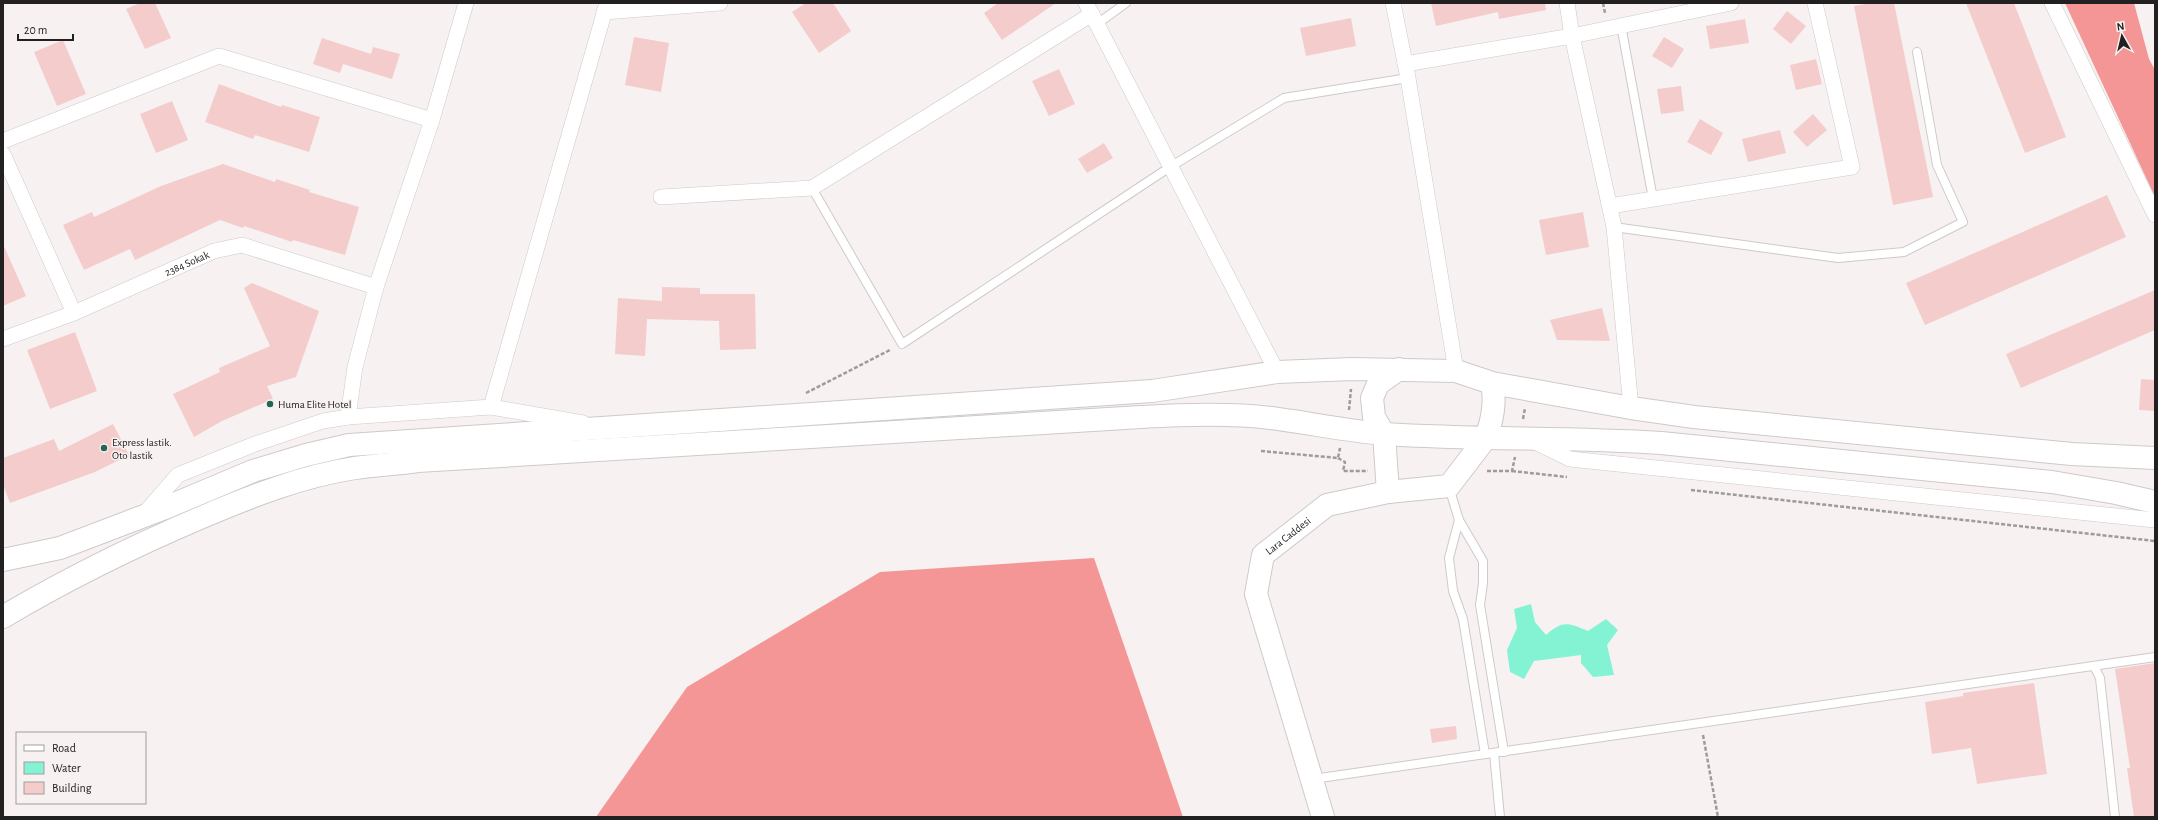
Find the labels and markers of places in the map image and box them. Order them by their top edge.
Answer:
marker: Huma Elite Hotel [265,399,275,409]
place label: Huma Elite Hotel [278,399,351,410]
place label: Express lastik. Oto lastik [112,437,172,461]
marker: Express lastik. Oto lastik [99,443,109,453]

